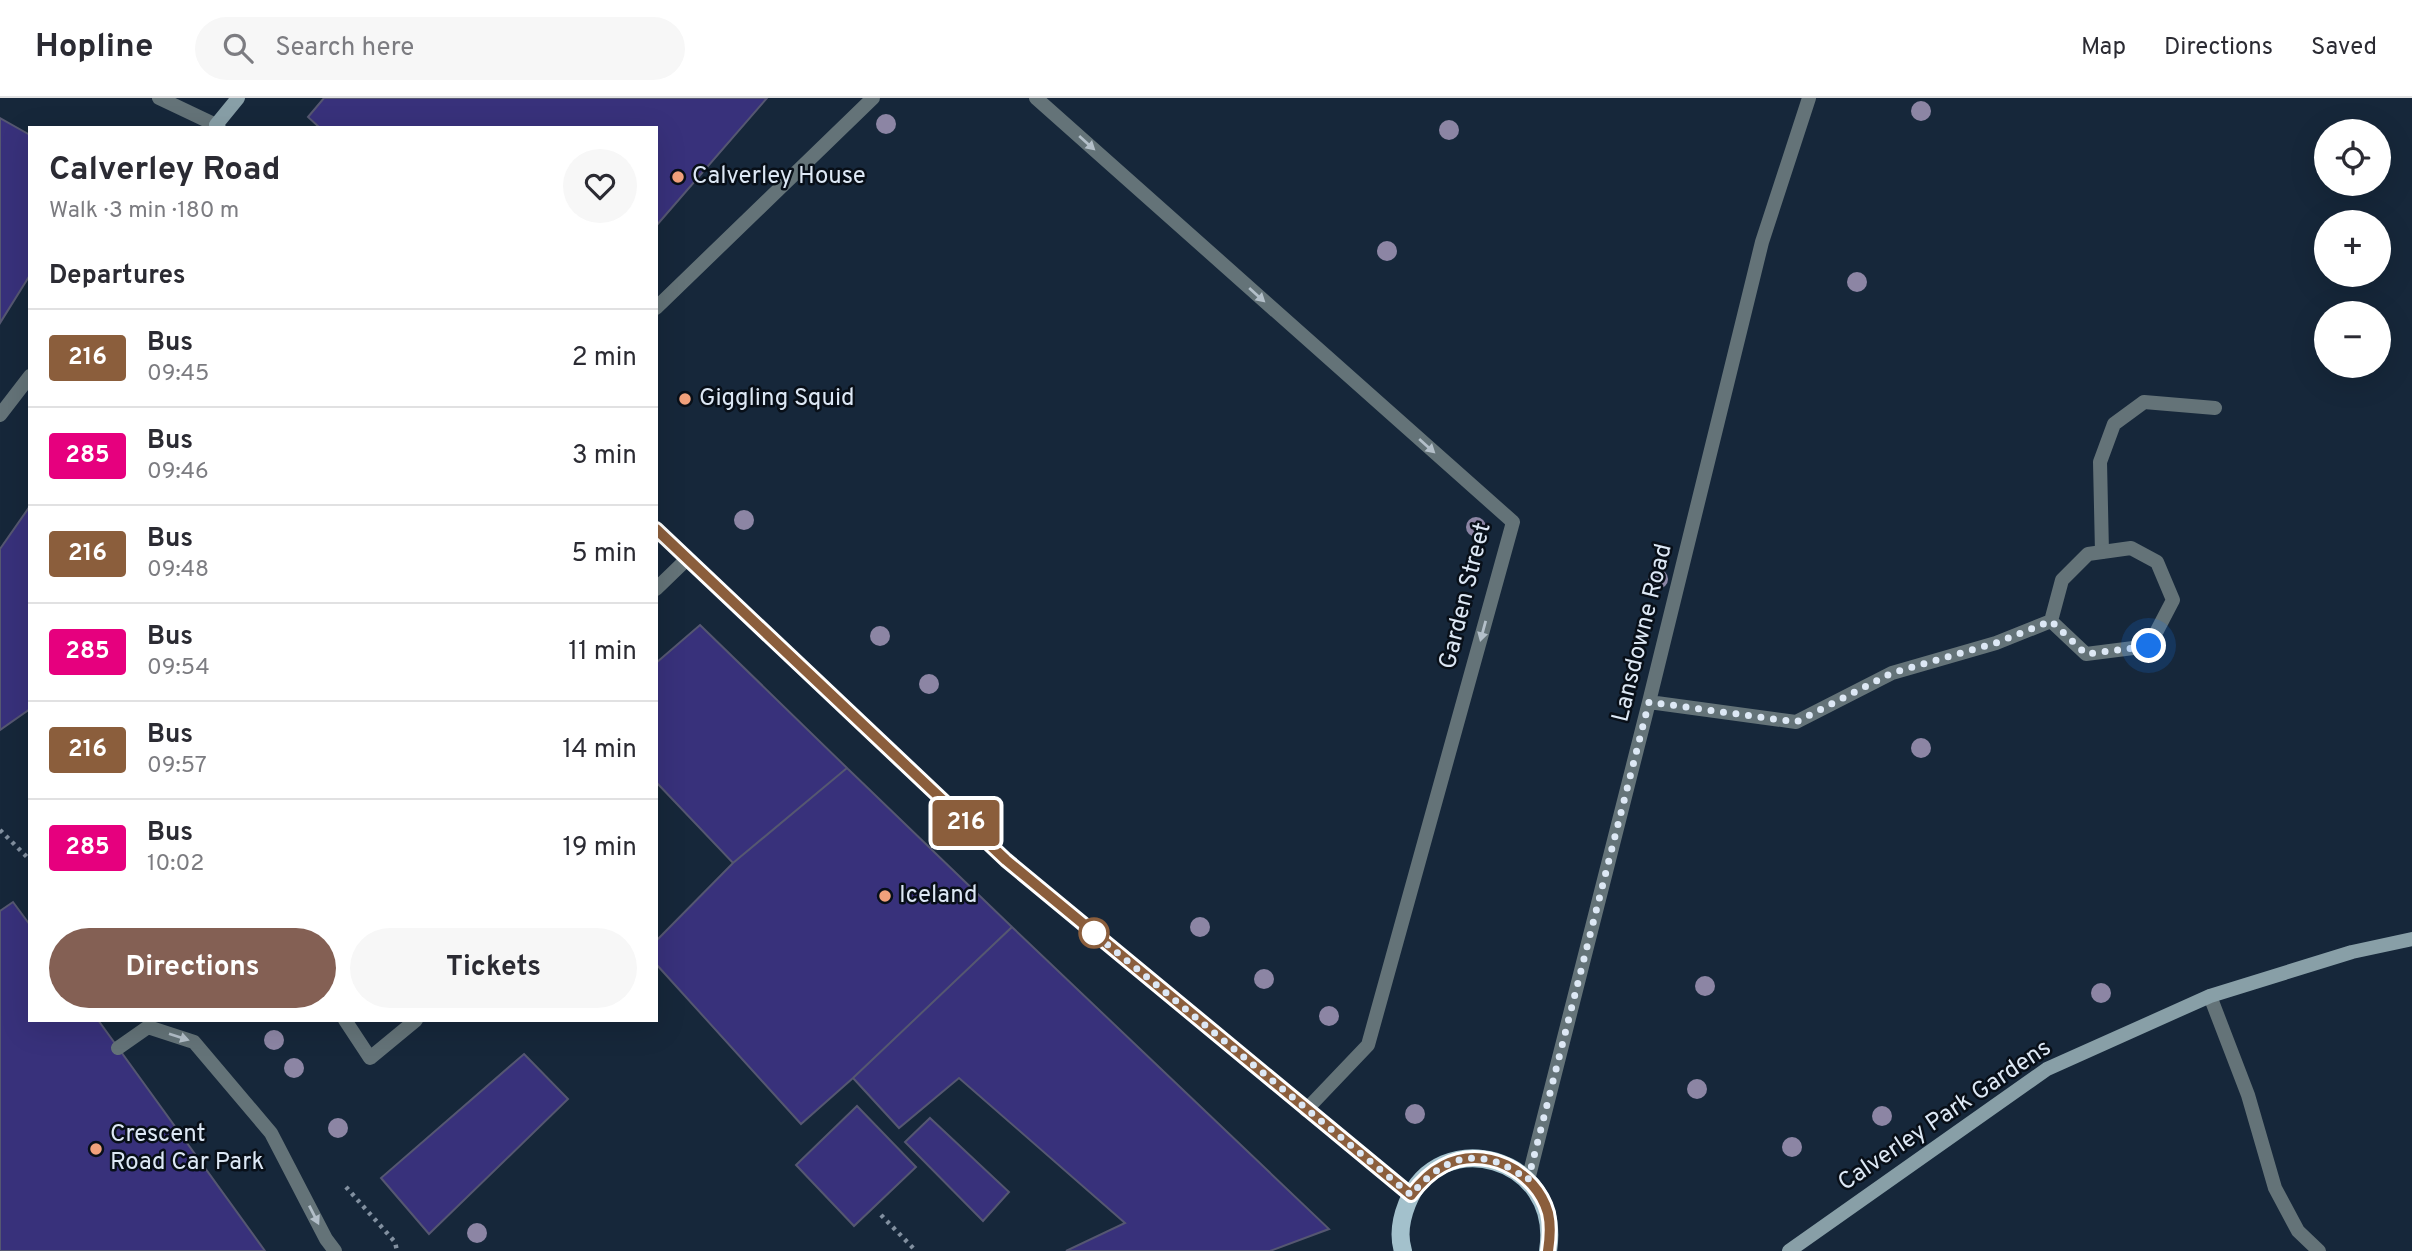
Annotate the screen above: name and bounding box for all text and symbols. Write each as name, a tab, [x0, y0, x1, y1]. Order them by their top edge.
search box	[195, 17, 685, 80]
text: Hopline	[35, 27, 153, 69]
icon: search	[219, 29, 257, 67]
text: Search here	[275, 32, 414, 65]
text: Map	[2081, 33, 2126, 63]
text: Directions	[2164, 33, 2273, 63]
text: Saved	[2311, 33, 2377, 63]
map controls	[2314, 119, 2391, 378]
button: locate	[2314, 119, 2391, 196]
one-way arrow	[1078, 135, 1096, 151]
button: heart	[563, 149, 637, 223]
text: Calverley Road	[49, 150, 281, 192]
place label: Calverley House	[692, 162, 866, 192]
marker: Calverley House	[670, 169, 686, 185]
text: Walk · 3 min · 180 m	[49, 197, 239, 226]
button: +	[2314, 210, 2391, 287]
text: Departures	[49, 260, 186, 293]
one-way arrow	[1248, 286, 1265, 302]
button: −	[2314, 301, 2391, 378]
text: Bus	[147, 327, 193, 360]
text: 2 min	[572, 342, 637, 375]
text: 216	[68, 343, 107, 373]
text: 09:45	[147, 360, 209, 389]
place label: Giggling Squid	[699, 384, 854, 414]
marker: Giggling Squid	[677, 391, 693, 407]
text: Bus	[147, 425, 193, 458]
one-way arrow	[1418, 438, 1436, 454]
text: 3 min	[572, 440, 637, 473]
text: 285	[65, 441, 110, 471]
text: 09:46	[147, 458, 209, 487]
street label: Garden Street	[1433, 520, 1499, 672]
text: Bus	[147, 523, 193, 556]
text: 5 min	[571, 538, 637, 571]
text: 216	[68, 539, 107, 569]
street label: Lansdowne Road	[1606, 541, 1680, 725]
text: 09:48	[147, 556, 209, 585]
one-way arrow	[1477, 620, 1488, 642]
text: Bus	[147, 621, 193, 654]
your location	[2131, 628, 2166, 663]
text: 11 min	[568, 636, 637, 669]
text: 285	[65, 637, 110, 667]
text: 09:54	[147, 654, 210, 683]
text: Bus	[147, 719, 193, 752]
text: 14 min	[562, 734, 637, 767]
text: 216	[68, 735, 107, 765]
text: 09:57	[147, 752, 207, 781]
line badge: 216	[926, 800, 1006, 846]
text: 216	[946, 808, 986, 838]
text: Bus	[147, 817, 193, 850]
text: 19 min	[562, 832, 637, 865]
text: 285	[65, 833, 110, 863]
text: 10:02	[147, 850, 204, 879]
place label: Iceland	[899, 881, 978, 911]
marker: Iceland	[877, 888, 893, 904]
unlabelled marker	[1079, 918, 1109, 948]
button: Directions	[49, 928, 336, 1008]
button: Tickets	[350, 928, 637, 1008]
one-way arrow	[168, 1032, 189, 1043]
street label: Calverley Park Gardens	[1833, 1033, 2057, 1199]
place label: Crescent Road Car Park	[110, 1120, 264, 1178]
marker: Crescent Road Car Park	[88, 1141, 104, 1157]
one-way arrow	[308, 1205, 319, 1225]

